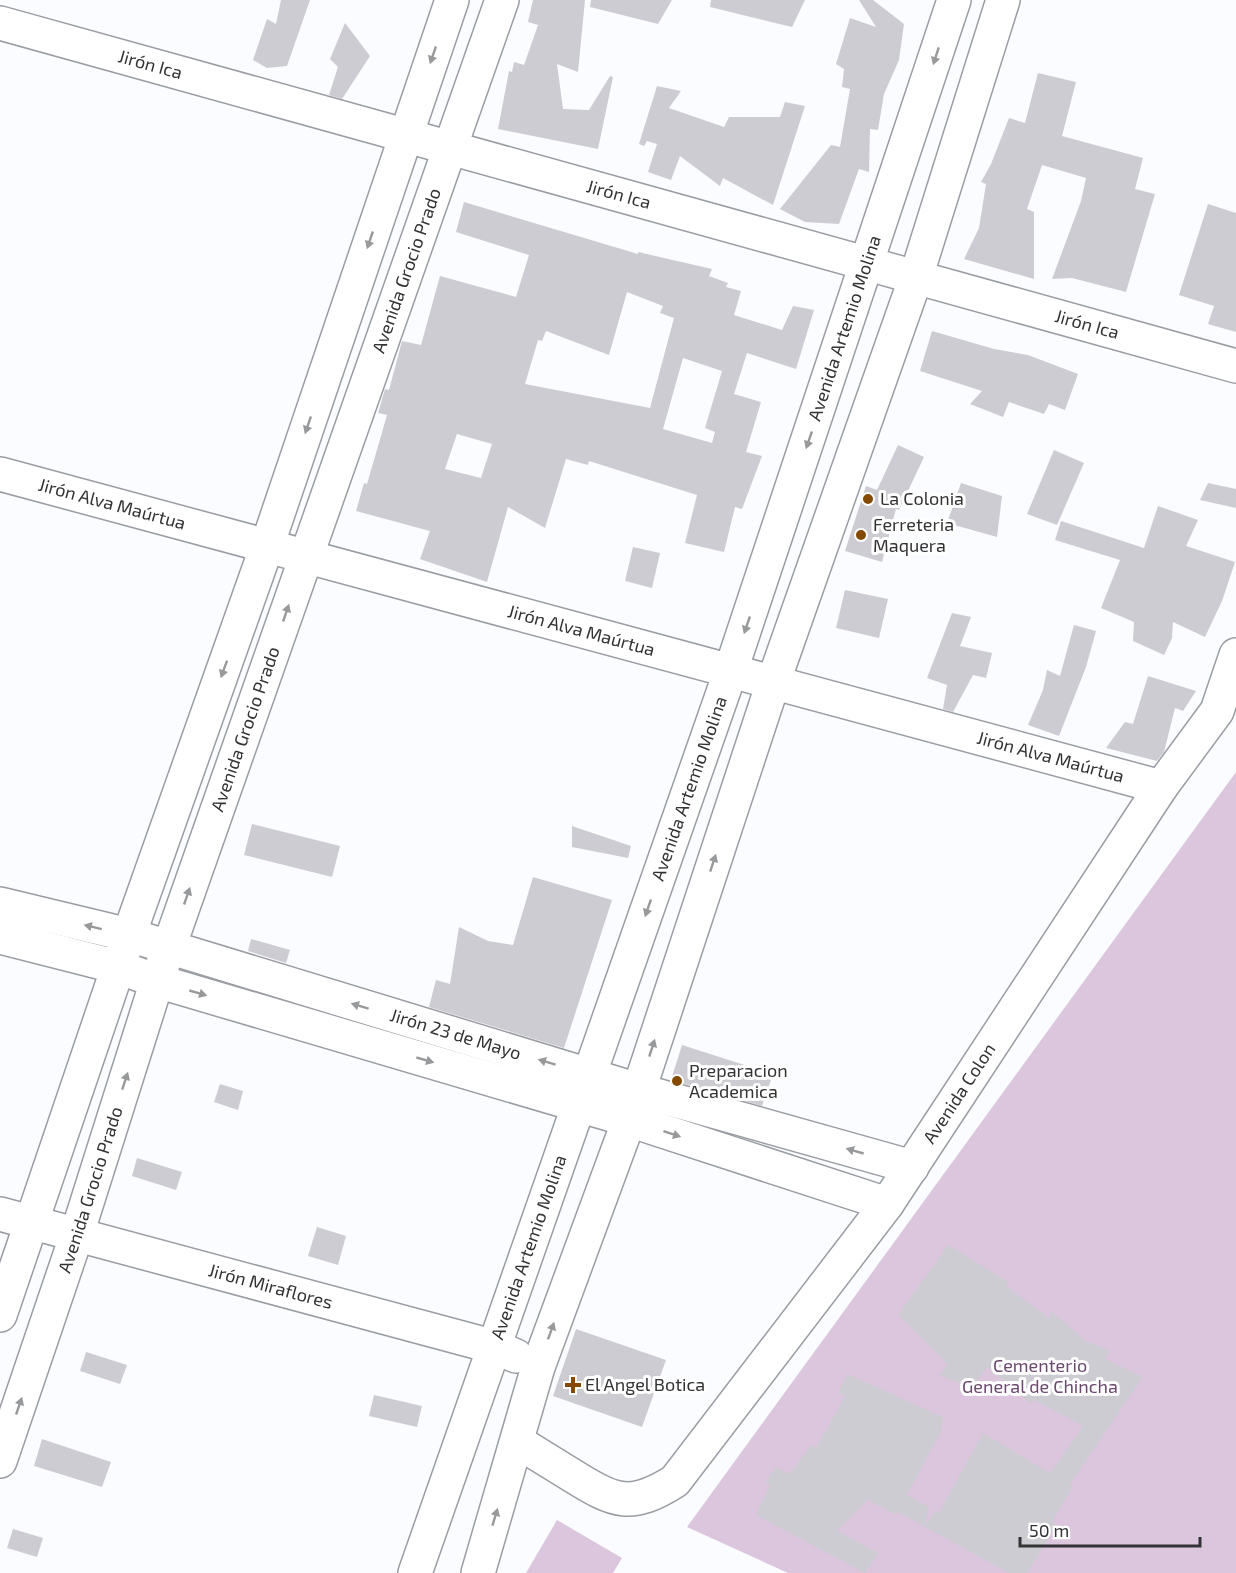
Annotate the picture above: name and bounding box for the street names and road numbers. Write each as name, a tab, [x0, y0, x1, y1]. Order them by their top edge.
street label: Jirón Ica	[116, 44, 185, 83]
street label: Jirón Ica	[584, 174, 653, 213]
street label: Avenida Grocio Prado	[367, 185, 445, 356]
street label: Avenida Artemio Molina	[803, 232, 885, 424]
street label: Jirón Ica	[1053, 304, 1122, 343]
street label: Jirón Alva Maúrtua	[36, 473, 188, 534]
street label: Jirón Alva Maúrtua	[505, 599, 658, 660]
street label: Avenida Grocio Prado	[205, 643, 284, 814]
street label: Avenida Artemio Molina	[646, 693, 731, 884]
street label: Jirón Alva Maúrtua	[975, 726, 1127, 787]
street label: Jirón 23 de Mayo	[388, 1003, 524, 1064]
street label: Avenida Colon	[918, 1039, 1000, 1147]
street label: Avenida Grocio Prado	[53, 1104, 127, 1276]
street label: Avenida Artemio Molina	[486, 1152, 570, 1342]
street label: Jirón Miraflores	[206, 1258, 335, 1313]

